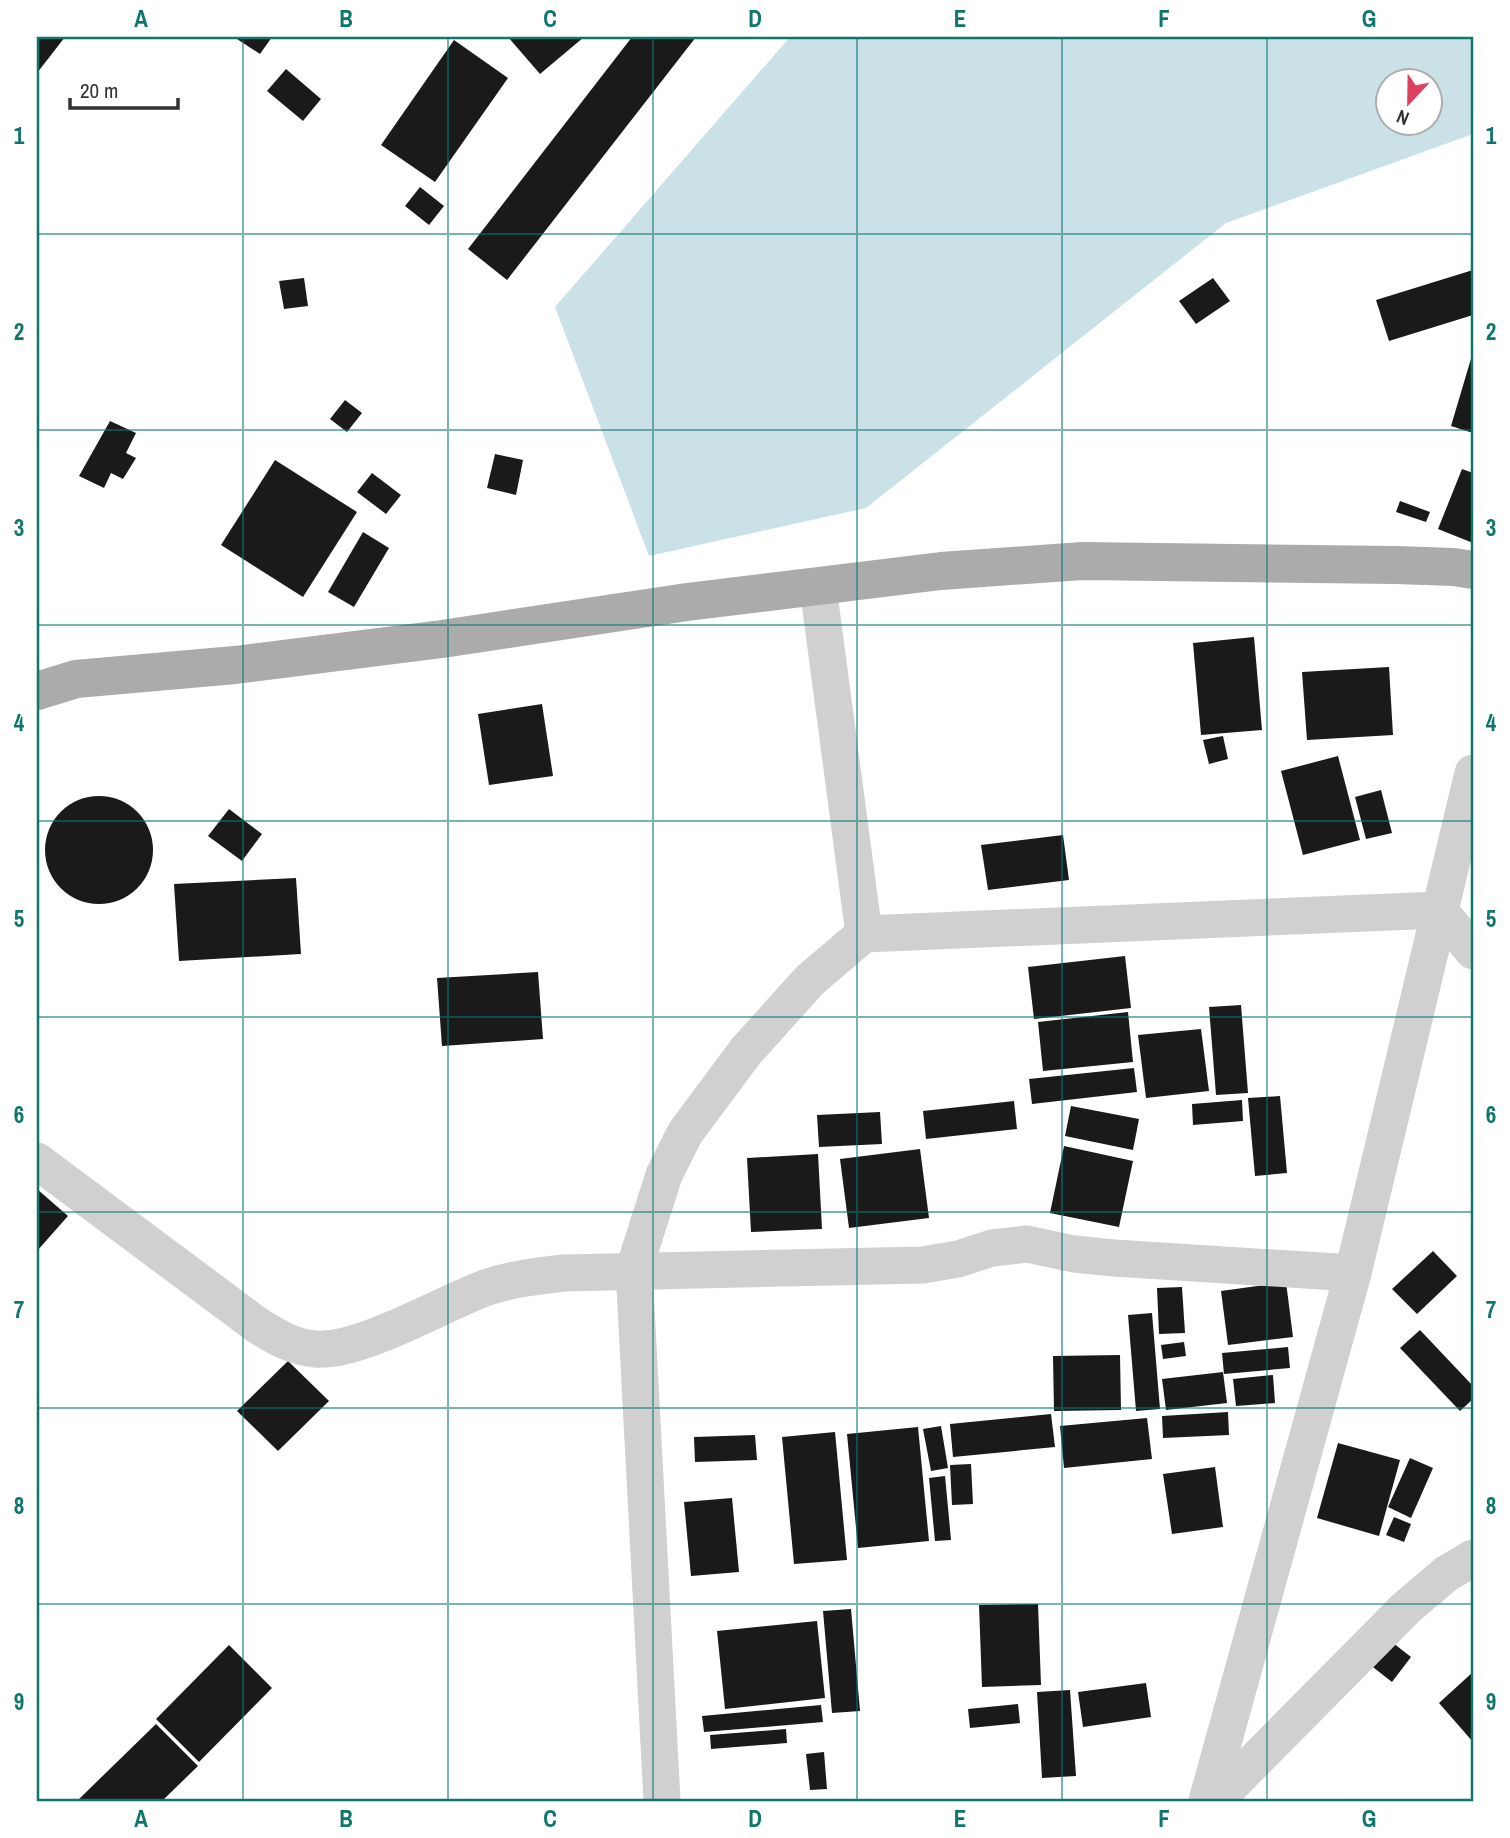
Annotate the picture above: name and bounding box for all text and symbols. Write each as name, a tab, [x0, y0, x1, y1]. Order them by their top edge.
text: A	[134, 3, 148, 34]
text: B	[339, 3, 353, 34]
text: C	[543, 3, 557, 34]
text: D	[748, 3, 762, 34]
text: E	[954, 3, 966, 34]
text: F	[1158, 3, 1170, 34]
text: G	[1362, 3, 1376, 34]
scale bar	[70, 66, 178, 110]
north arrow	[1374, 66, 1444, 136]
text: 20 m	[80, 76, 118, 105]
text: N	[1393, 104, 1413, 132]
text: 1	[14, 120, 25, 151]
text: 1	[1486, 120, 1497, 151]
text: 2	[14, 316, 24, 347]
text: 2	[1486, 316, 1496, 347]
text: 3	[14, 512, 24, 543]
text: 3	[1486, 512, 1496, 543]
text: 4	[14, 707, 25, 738]
text: 4	[1486, 707, 1497, 738]
text: 5	[14, 903, 24, 934]
text: 5	[1486, 903, 1496, 934]
text: 6	[14, 1099, 24, 1130]
text: 6	[1486, 1099, 1496, 1130]
text: 7	[14, 1294, 24, 1325]
text: 7	[1486, 1294, 1496, 1325]
text: 8	[14, 1490, 24, 1521]
text: 8	[1486, 1490, 1496, 1521]
text: 9	[14, 1686, 24, 1717]
text: 9	[1486, 1686, 1496, 1717]
text: A	[134, 1803, 148, 1834]
text: B	[339, 1803, 353, 1834]
text: C	[543, 1803, 557, 1834]
text: D	[748, 1803, 762, 1834]
text: E	[954, 1803, 966, 1834]
text: F	[1158, 1803, 1170, 1834]
text: G	[1362, 1803, 1376, 1834]

